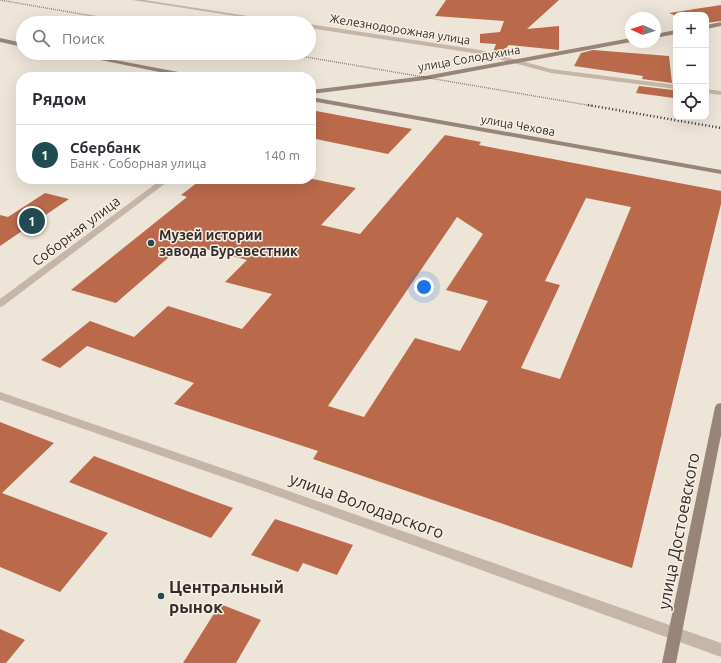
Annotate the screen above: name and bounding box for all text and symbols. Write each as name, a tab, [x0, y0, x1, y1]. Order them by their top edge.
street label: Железнодорожная улица	[329, 11, 471, 47]
north arrow	[625, 12, 661, 48]
map controls	[673, 12, 709, 120]
button: +	[673, 12, 709, 48]
search box	[16, 16, 316, 60]
icon: search	[30, 27, 52, 49]
text: Поиск	[62, 30, 105, 47]
street label: улица Солодухина	[417, 43, 521, 73]
button: −	[673, 48, 709, 84]
button: locate	[673, 84, 709, 120]
text: Рядом	[32, 89, 87, 108]
street label: улица Чехова	[480, 112, 556, 138]
text: Сбербанк	[70, 139, 141, 156]
text: 1	[41, 148, 49, 162]
text: 140 m	[264, 148, 300, 162]
text: Банк · Соборная улица	[70, 156, 206, 170]
street label: Соборная улица	[29, 193, 123, 269]
pin: 1	[19, 206, 45, 236]
place label: Музей истории завода Буревестник	[159, 227, 298, 259]
marker: Музей истории завода Буревестник	[146, 238, 156, 248]
your location	[414, 277, 434, 297]
street label: улица Достоевского	[653, 451, 703, 611]
street label: улица Володарского	[287, 468, 447, 542]
place label: Центральный рынок	[169, 577, 284, 616]
marker: Центральный рынок	[156, 591, 166, 601]

